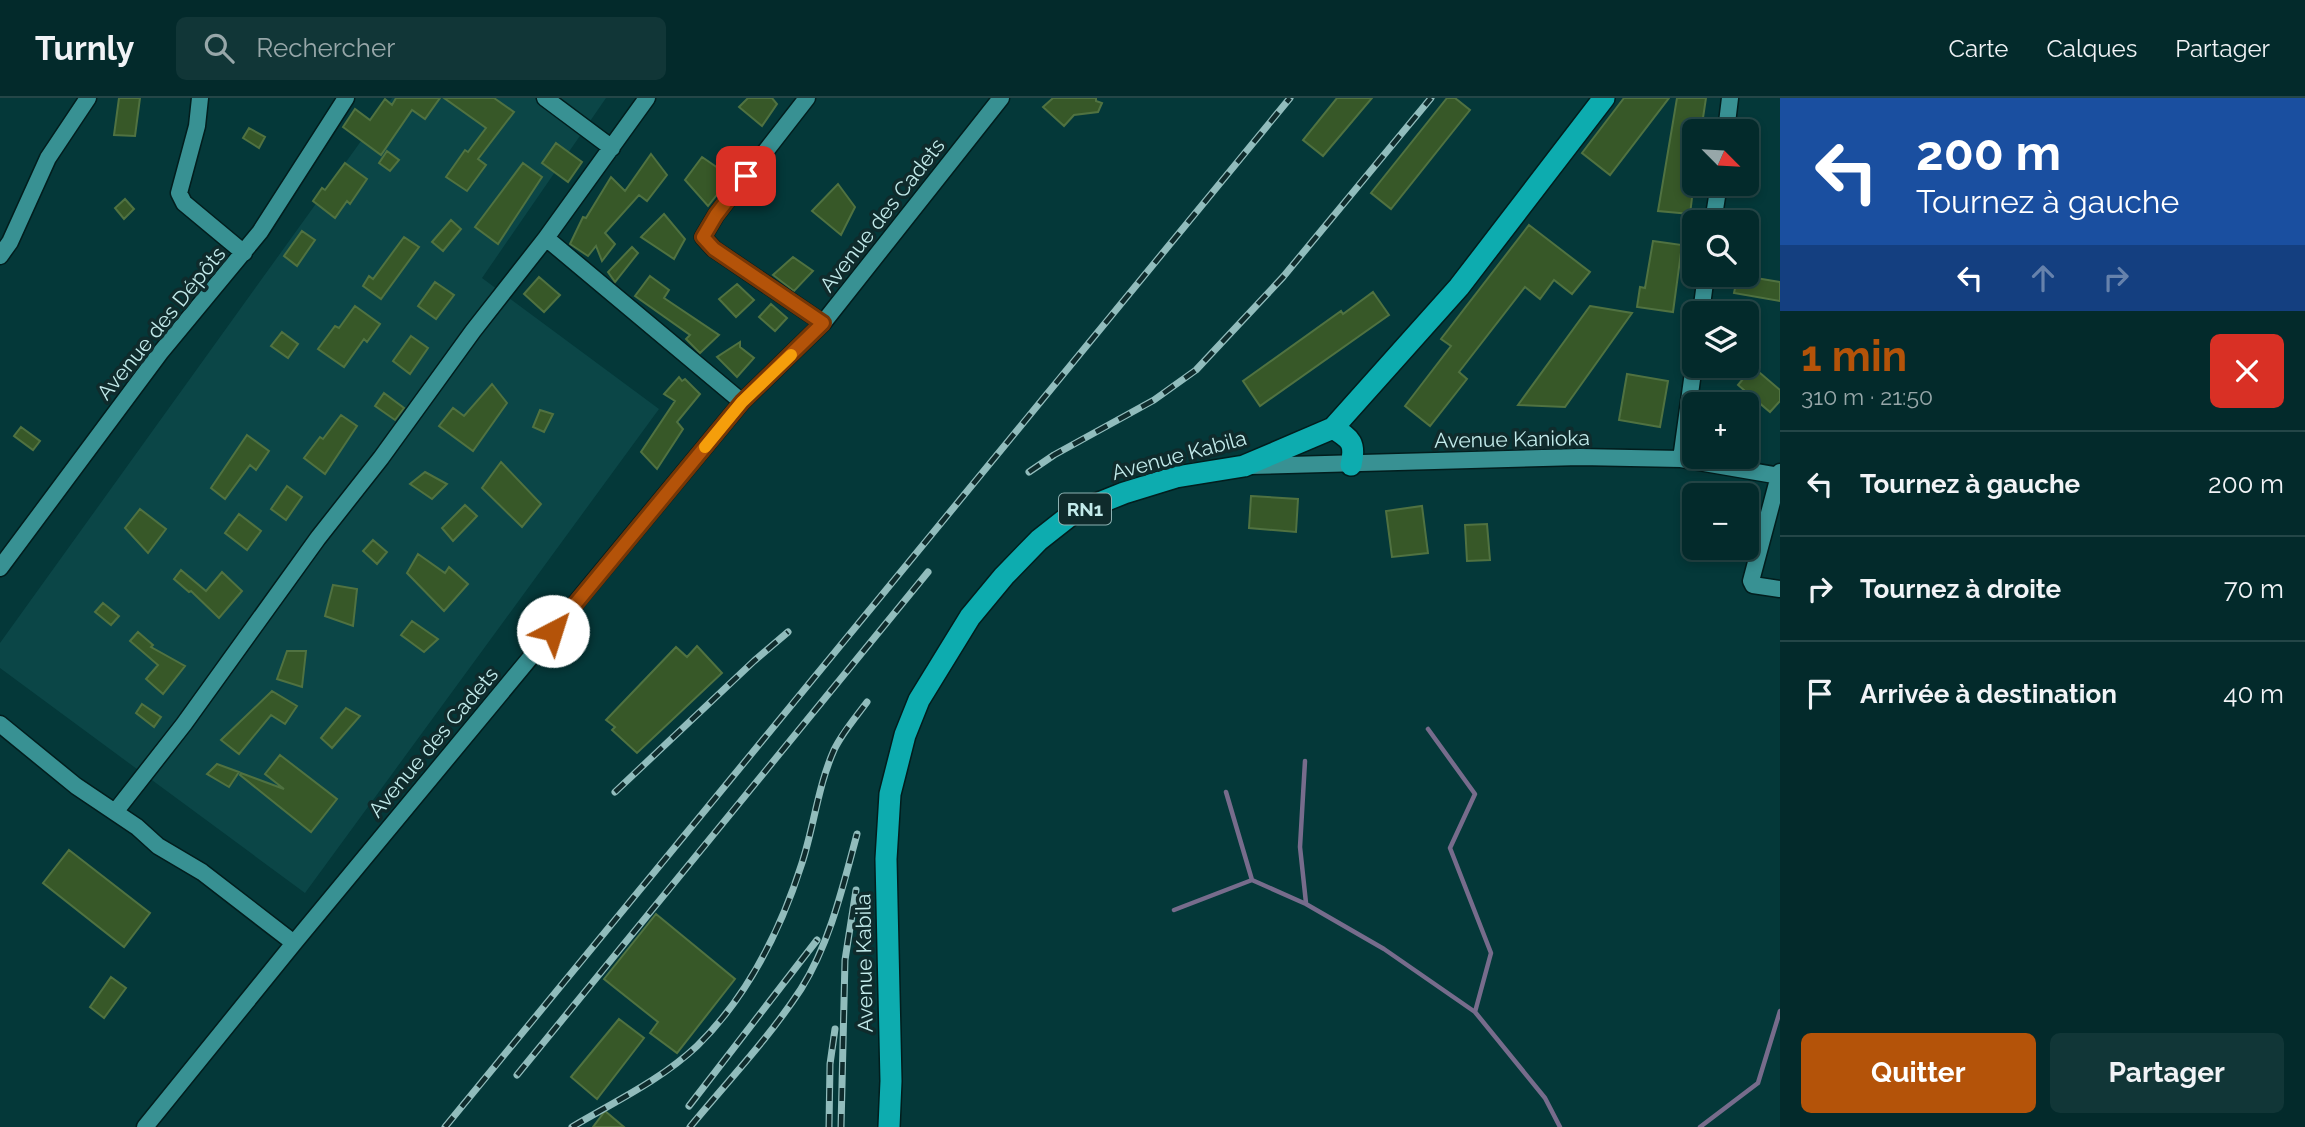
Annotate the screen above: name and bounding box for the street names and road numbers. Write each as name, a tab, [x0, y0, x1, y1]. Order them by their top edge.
street label: Avenue des Cadets	[814, 133, 950, 297]
street label: Avenue des Dépôts	[92, 241, 230, 405]
street label: Avenue Kabila	[1109, 425, 1249, 485]
street label: Avenue Kanioka	[1434, 425, 1590, 453]
road number: RN1	[1059, 494, 1111, 524]
street label: Avenue des Cadets	[363, 662, 503, 822]
street label: Avenue Kabila	[850, 893, 878, 1033]

